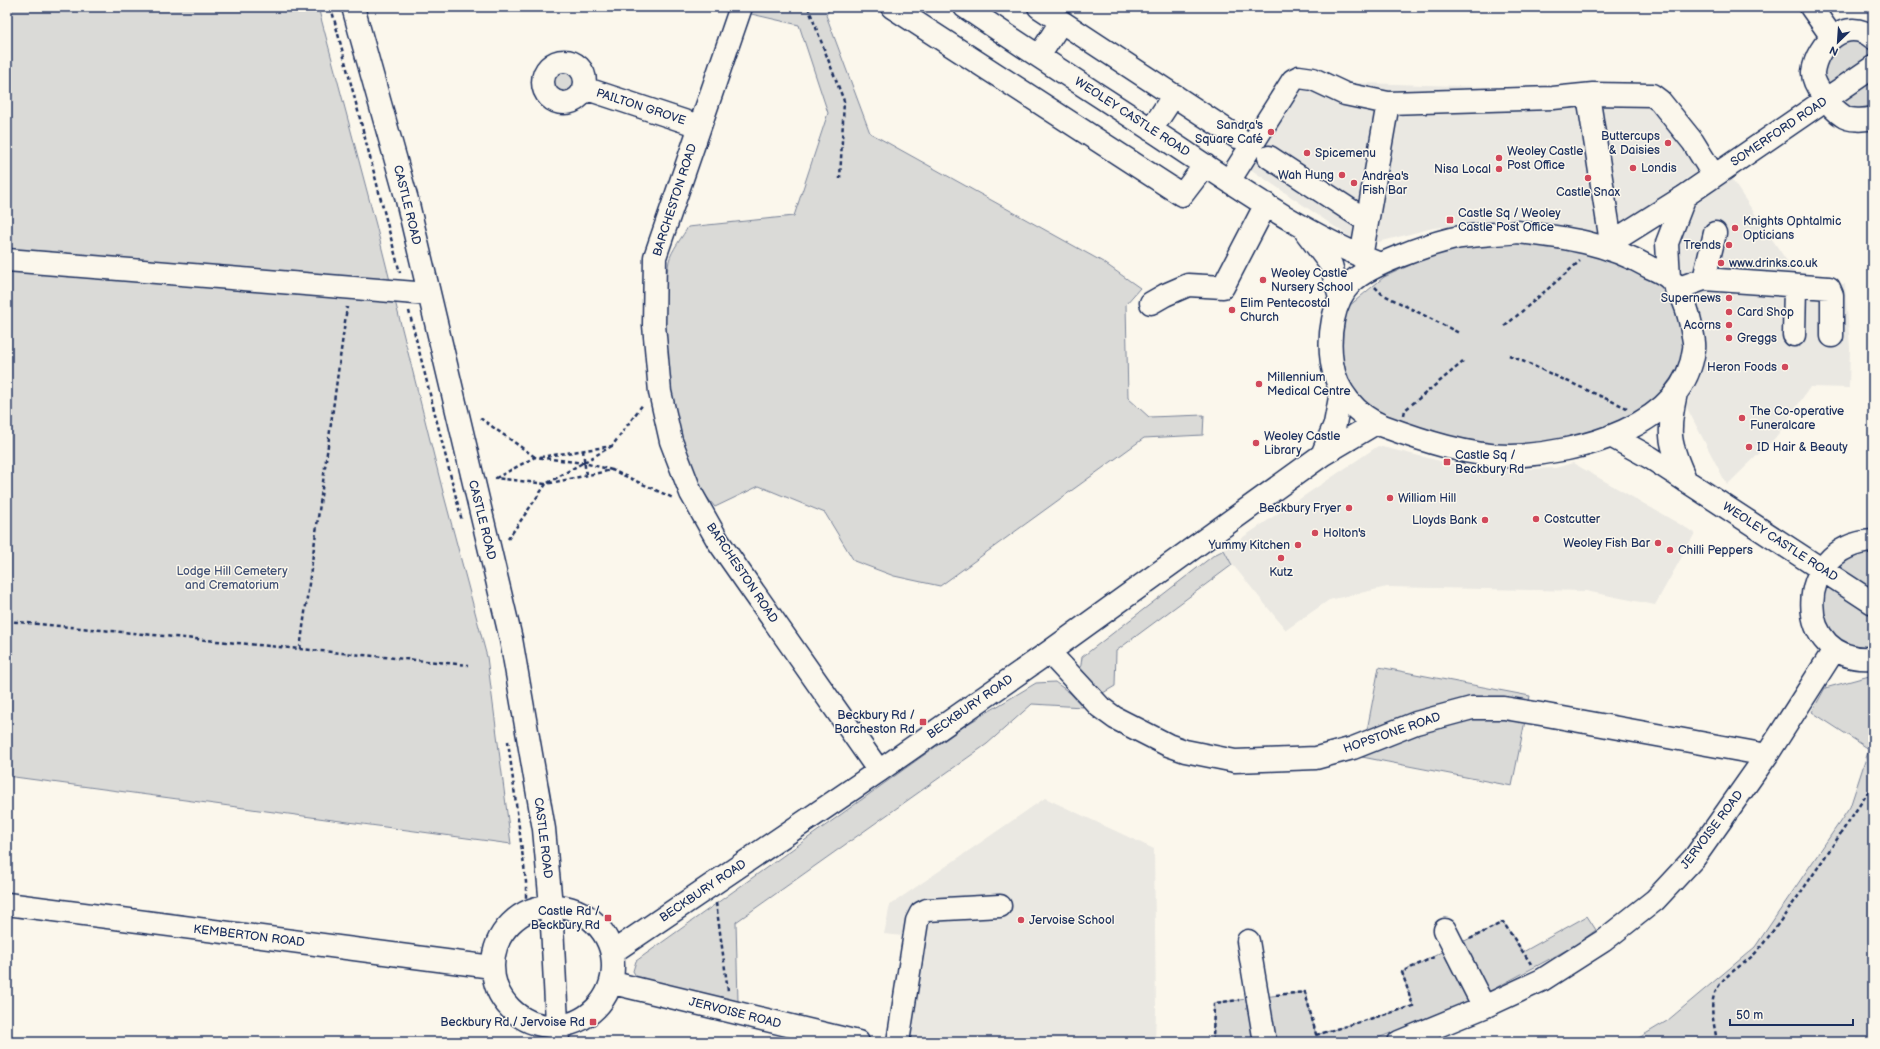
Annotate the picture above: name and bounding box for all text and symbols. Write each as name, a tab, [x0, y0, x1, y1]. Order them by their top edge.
north arrow	[1818, 22, 1858, 62]
text: N	[1827, 43, 1840, 58]
street label: WEOLEY CASTLE ROAD	[1072, 74, 1193, 160]
street label: PAILTON GROVE	[594, 85, 688, 129]
street label: SOMERFORD ROAD	[1728, 94, 1830, 170]
place label: Sandra's Square Café	[1195, 118, 1263, 147]
marker: Sandra's Square Café	[1266, 127, 1276, 137]
place label: Buttercups & Daisies	[1601, 129, 1660, 158]
marker: Buttercups & Daisies	[1663, 138, 1673, 148]
street label: BARCHESTON ROAD	[650, 142, 700, 258]
place label: Weoley Castle Post Office	[1507, 144, 1583, 173]
place label: Spicemenu	[1315, 146, 1376, 161]
marker: Spicemenu	[1302, 148, 1312, 158]
marker: Weoley Castle Post Office	[1494, 153, 1504, 163]
place label: Londis	[1641, 161, 1677, 176]
place label: Nisa Local	[1434, 162, 1491, 177]
marker: Londis	[1628, 163, 1638, 173]
street label: CASTLE ROAD	[390, 164, 424, 247]
marker: Nisa Local	[1494, 164, 1504, 174]
place label: Wah Hung	[1278, 168, 1334, 183]
place label: Andrea's Fish Bar	[1362, 169, 1409, 198]
marker: Wah Hung	[1337, 170, 1347, 180]
marker: Castle Snax	[1583, 173, 1593, 183]
marker: Andrea's Fish Bar	[1349, 178, 1359, 188]
place label: Castle Snax	[1556, 185, 1620, 200]
place label: Castle Sq / Weoley Castle Post Office	[1458, 206, 1561, 235]
place label: Knights Ophtalmic Opticians	[1743, 214, 1841, 243]
marker: Castle Sq / Weoley Castle Post Office	[1445, 215, 1455, 225]
marker: Knights Ophtalmic Opticians	[1730, 223, 1740, 233]
place label: Trends	[1684, 238, 1721, 253]
marker: Trends	[1724, 240, 1734, 250]
place label: www.drinks.co.uk	[1729, 256, 1818, 271]
marker: www.drinks.co.uk	[1716, 258, 1726, 268]
place label: Weoley Castle Nursery School	[1271, 266, 1353, 295]
marker: Weoley Castle Nursery School	[1258, 275, 1268, 285]
place label: Supernews	[1661, 291, 1721, 306]
marker: Supernews	[1724, 293, 1734, 303]
place label: Elim Pentecostal Church	[1240, 296, 1330, 325]
marker: Elim Pentecostal Church	[1227, 305, 1237, 315]
place label: Card Shop	[1737, 305, 1794, 320]
marker: Card Shop	[1724, 307, 1734, 317]
place label: Acorns	[1684, 318, 1721, 333]
marker: Acorns	[1724, 320, 1734, 330]
place label: Greggs	[1737, 331, 1777, 346]
marker: Greggs	[1724, 333, 1734, 343]
place label: Heron Foods	[1707, 360, 1777, 375]
marker: Heron Foods	[1780, 362, 1790, 372]
place label: Millennium Medical Centre	[1267, 370, 1351, 399]
marker: Millennium Medical Centre	[1254, 379, 1264, 389]
place label: The Co-operative Funeralcare	[1750, 404, 1844, 433]
marker: The Co-operative Funeralcare	[1737, 413, 1747, 423]
place label: Weoley Castle Library	[1264, 429, 1340, 458]
marker: Weoley Castle Library	[1251, 438, 1261, 448]
place label: ID Hair & Beauty	[1757, 440, 1848, 455]
marker: ID Hair & Beauty	[1744, 442, 1754, 452]
place label: Castle Sq / Beckbury Rd	[1455, 448, 1524, 477]
marker: Castle Sq / Beckbury Rd	[1442, 457, 1452, 467]
street label: CASTLE ROAD	[465, 479, 499, 562]
place label: William Hill	[1398, 491, 1456, 506]
marker: William Hill	[1385, 493, 1395, 503]
street label: WEOLEY CASTLE ROAD	[1720, 499, 1841, 585]
place label: Beckbury Fryer	[1259, 501, 1342, 516]
marker: Beckbury Fryer	[1344, 503, 1354, 513]
place label: Costcutter	[1544, 512, 1601, 527]
place label: Lloyds Bank	[1412, 513, 1477, 528]
marker: Costcutter	[1531, 514, 1541, 524]
marker: Lloyds Bank	[1480, 515, 1490, 525]
street label: BARCHESTON ROAD	[703, 520, 781, 626]
place label: Holton's	[1323, 526, 1366, 541]
marker: Holton's	[1310, 528, 1320, 538]
place label: Weoley Fish Bar	[1563, 536, 1651, 551]
place label: Yummy Kitchen	[1207, 538, 1290, 553]
marker: Weoley Fish Bar	[1653, 538, 1663, 548]
marker: Yummy Kitchen	[1293, 540, 1303, 550]
place label: Chilli Peppers	[1678, 543, 1753, 558]
marker: Chilli Peppers	[1665, 545, 1675, 555]
marker: Kutz	[1276, 553, 1286, 563]
park label: Lodge Hill Cemetery and Crematorium	[176, 564, 288, 593]
place label: Kutz	[1269, 565, 1293, 580]
street label: BECKBURY ROAD	[924, 672, 1016, 742]
place label: Beckbury Rd / Barcheston Rd	[834, 708, 915, 737]
street label: HOPSTONE ROAD	[1341, 709, 1443, 757]
marker: Beckbury Rd / Barcheston Rd	[918, 717, 928, 727]
street label: JERVOISE ROAD	[1678, 788, 1747, 872]
street label: CASTLE ROAD	[531, 797, 555, 880]
street label: BECKBURY ROAD	[657, 856, 749, 926]
place label: Castle Rd / Beckbury Rd	[531, 904, 600, 933]
marker: Castle Rd / Beckbury Rd	[603, 913, 613, 923]
place label: Jervoise School	[1029, 913, 1114, 928]
marker: Jervoise School	[1016, 915, 1026, 925]
street label: KEMBERTON ROAD	[193, 922, 306, 950]
street label: JERVOISE ROAD	[687, 994, 783, 1032]
scale bar	[1730, 1001, 1853, 1027]
text: 50 m	[1736, 1008, 1763, 1023]
place label: Beckbury Rd / Jervoise Rd	[440, 1015, 585, 1030]
marker: Beckbury Rd / Jervoise Rd	[588, 1017, 598, 1027]

